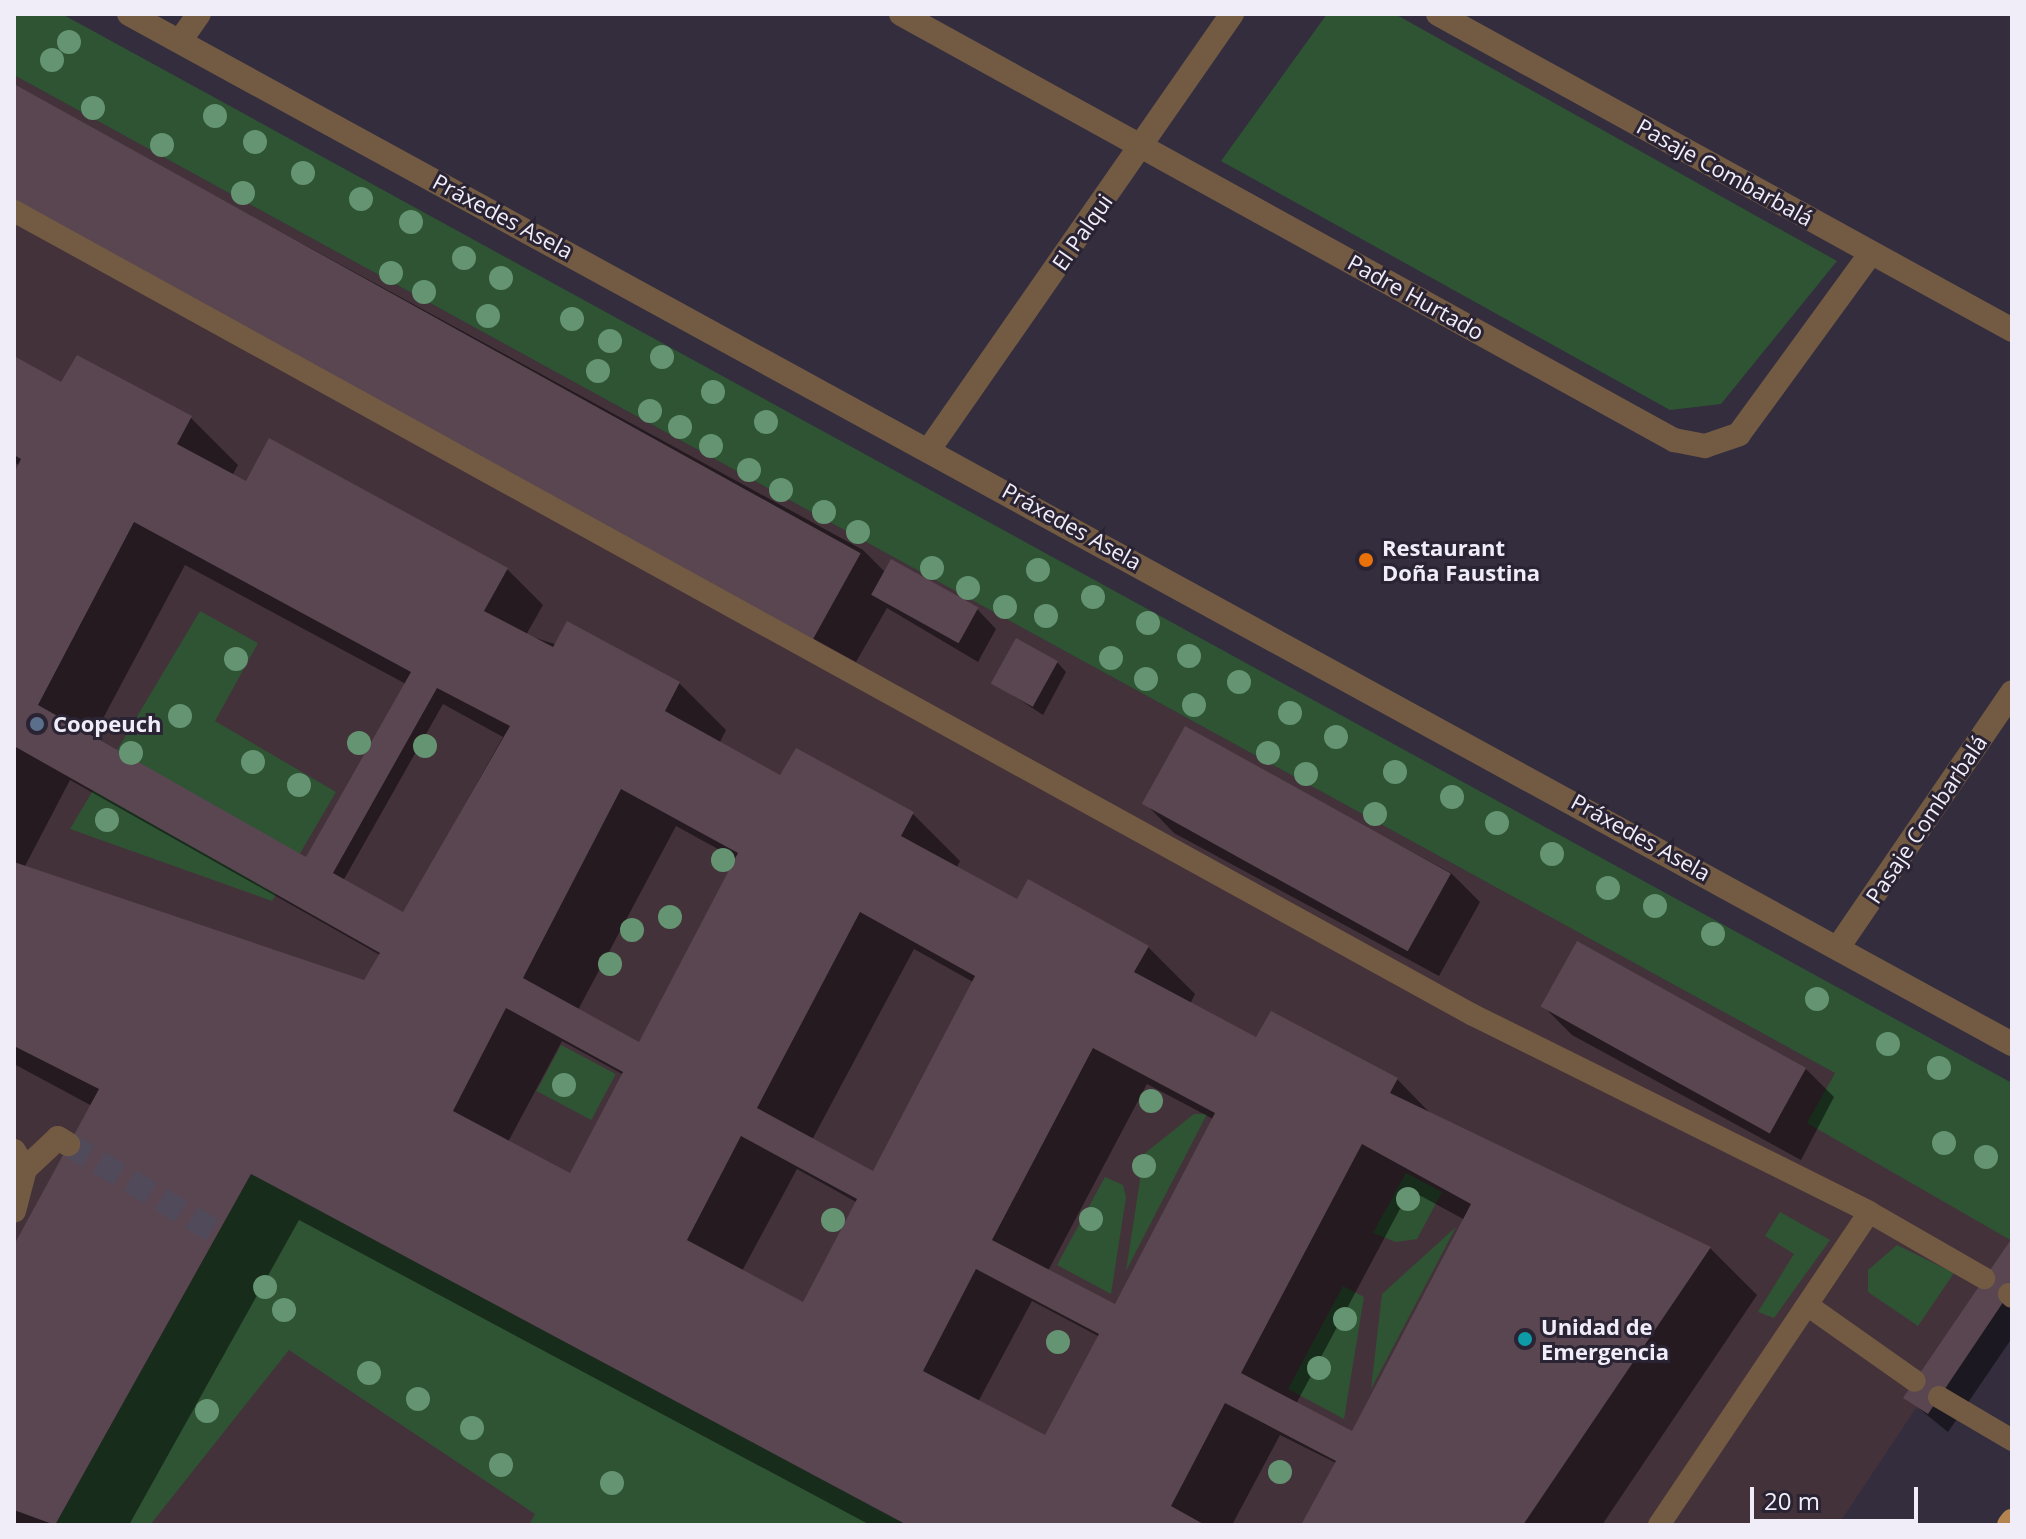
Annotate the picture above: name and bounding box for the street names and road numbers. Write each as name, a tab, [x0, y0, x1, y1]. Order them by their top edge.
street label: Pasaje Combarbalá	[1632, 113, 1818, 231]
street label: Práxedes Asela	[428, 168, 578, 264]
street label: El Palqui	[1046, 189, 1118, 275]
street label: Padre Hurtado	[1343, 249, 1489, 345]
street label: Práxedes Asela	[998, 477, 1146, 575]
street label: Pasaje Combarbalá	[1860, 730, 1992, 908]
street label: Práxedes Asela	[1567, 788, 1715, 886]

